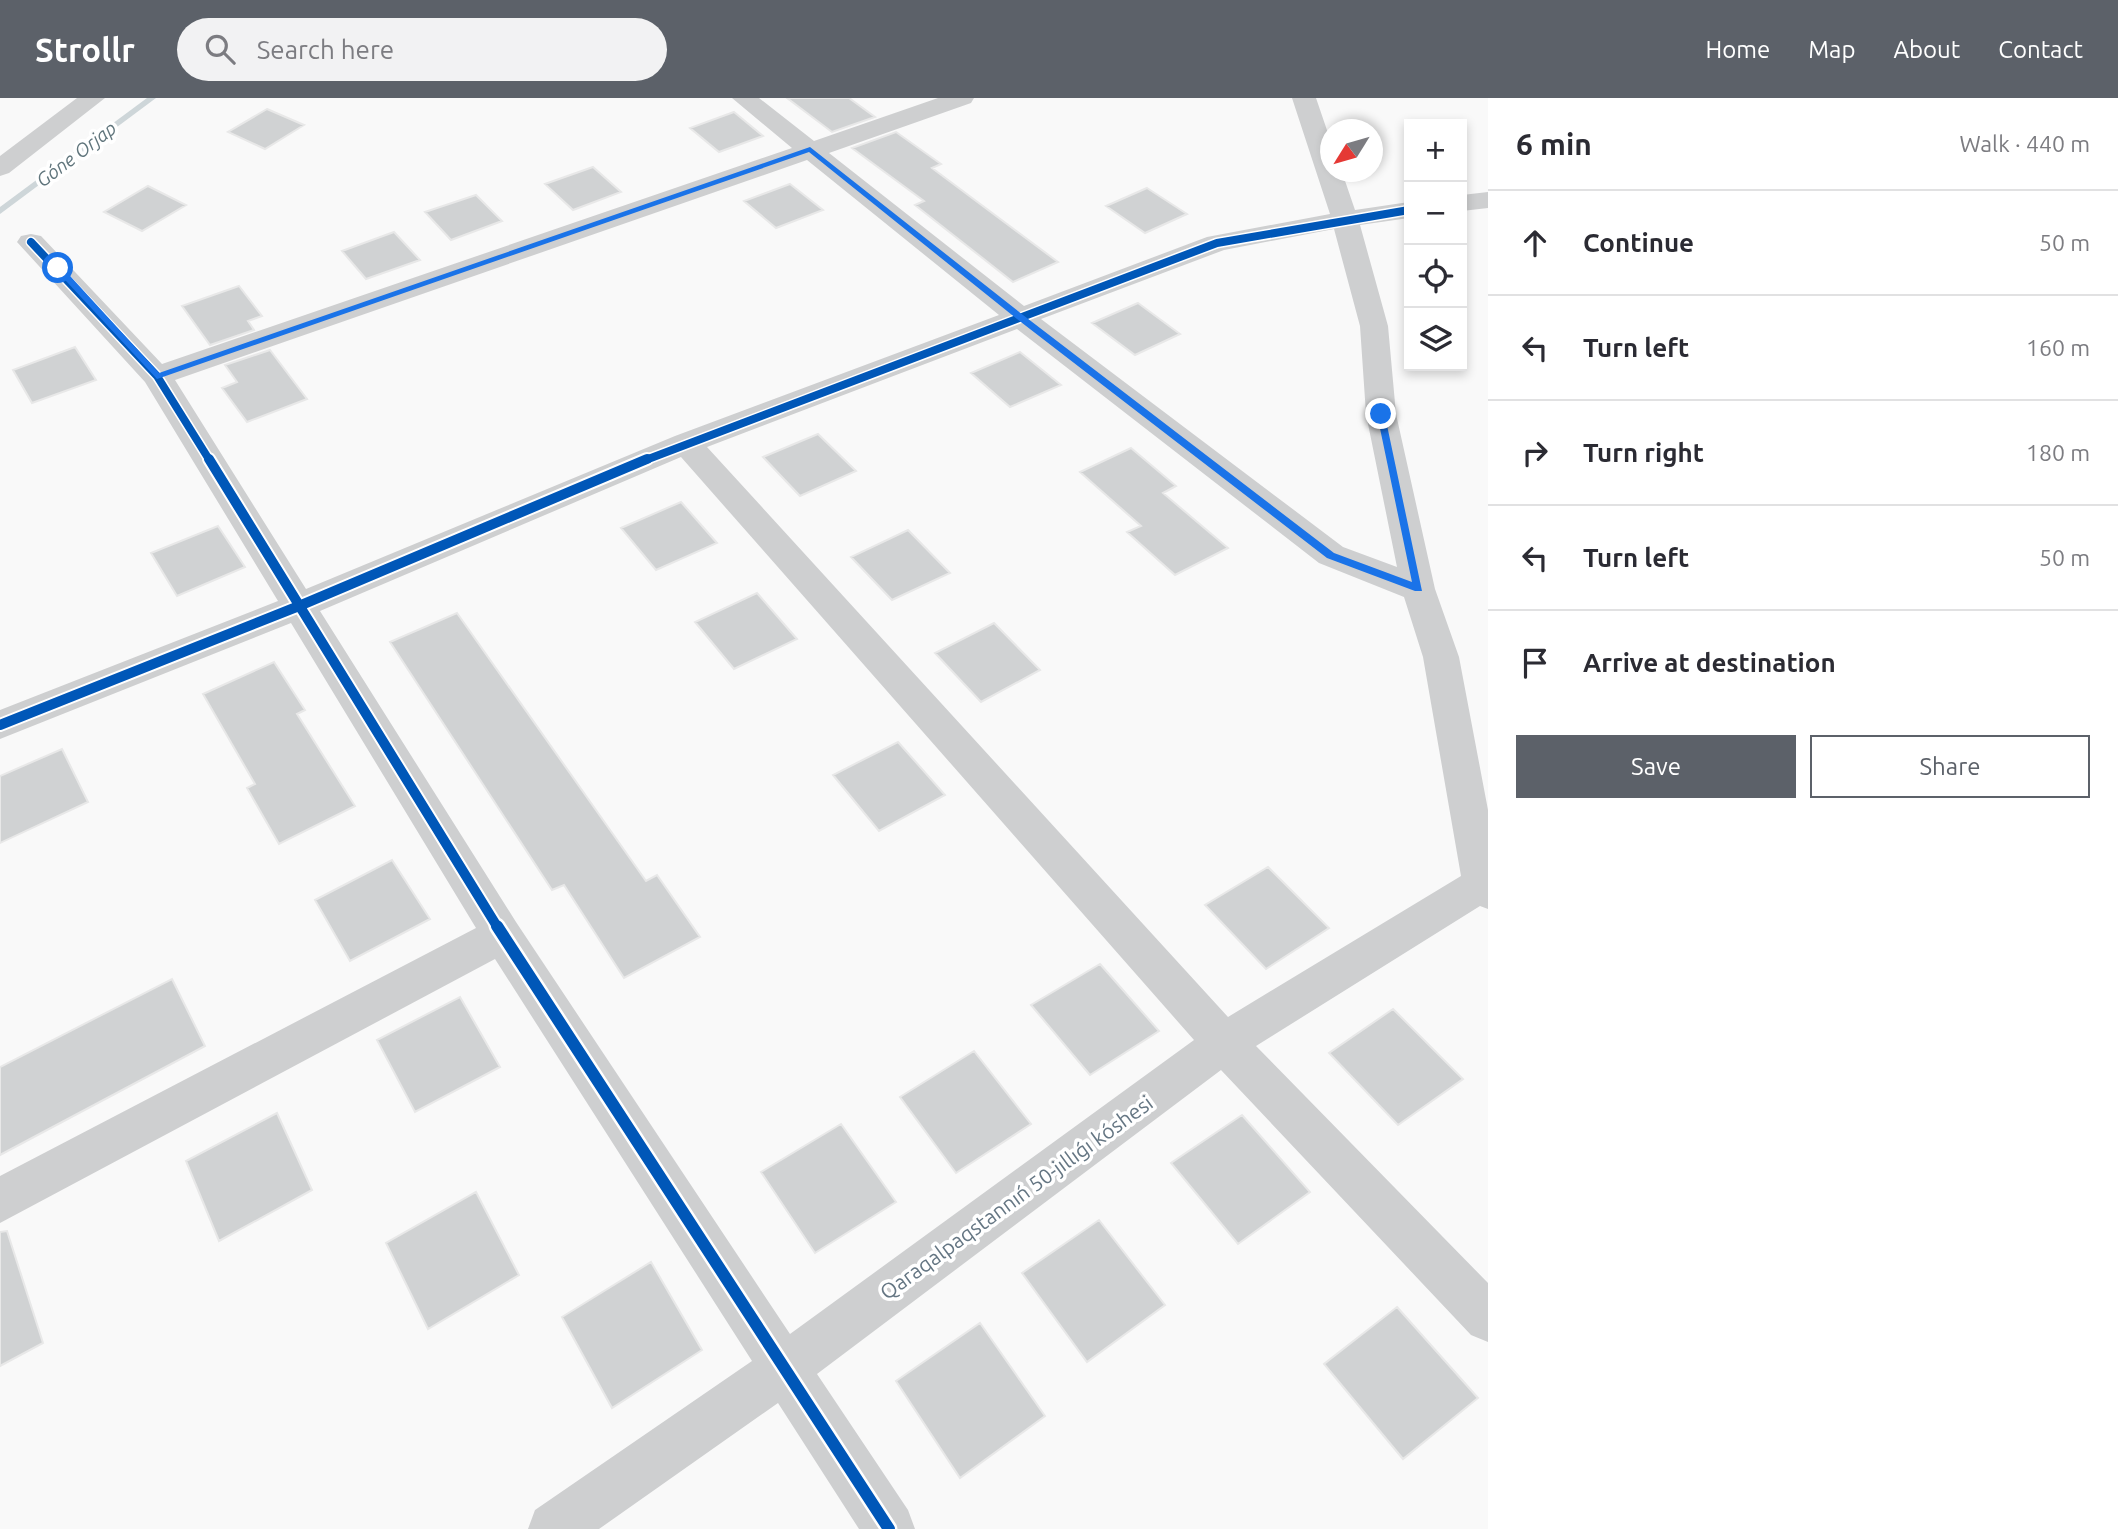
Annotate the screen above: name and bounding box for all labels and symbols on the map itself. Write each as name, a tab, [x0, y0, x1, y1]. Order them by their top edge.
water label: Góne Orjap	[32, 117, 120, 191]
north arrow	[1320, 119, 1383, 182]
route start	[42, 252, 73, 283]
route end	[1365, 398, 1396, 429]
street label: Qaraqalpaqstannıń 50-jıllıǵı kóshesi	[875, 1090, 1157, 1304]

